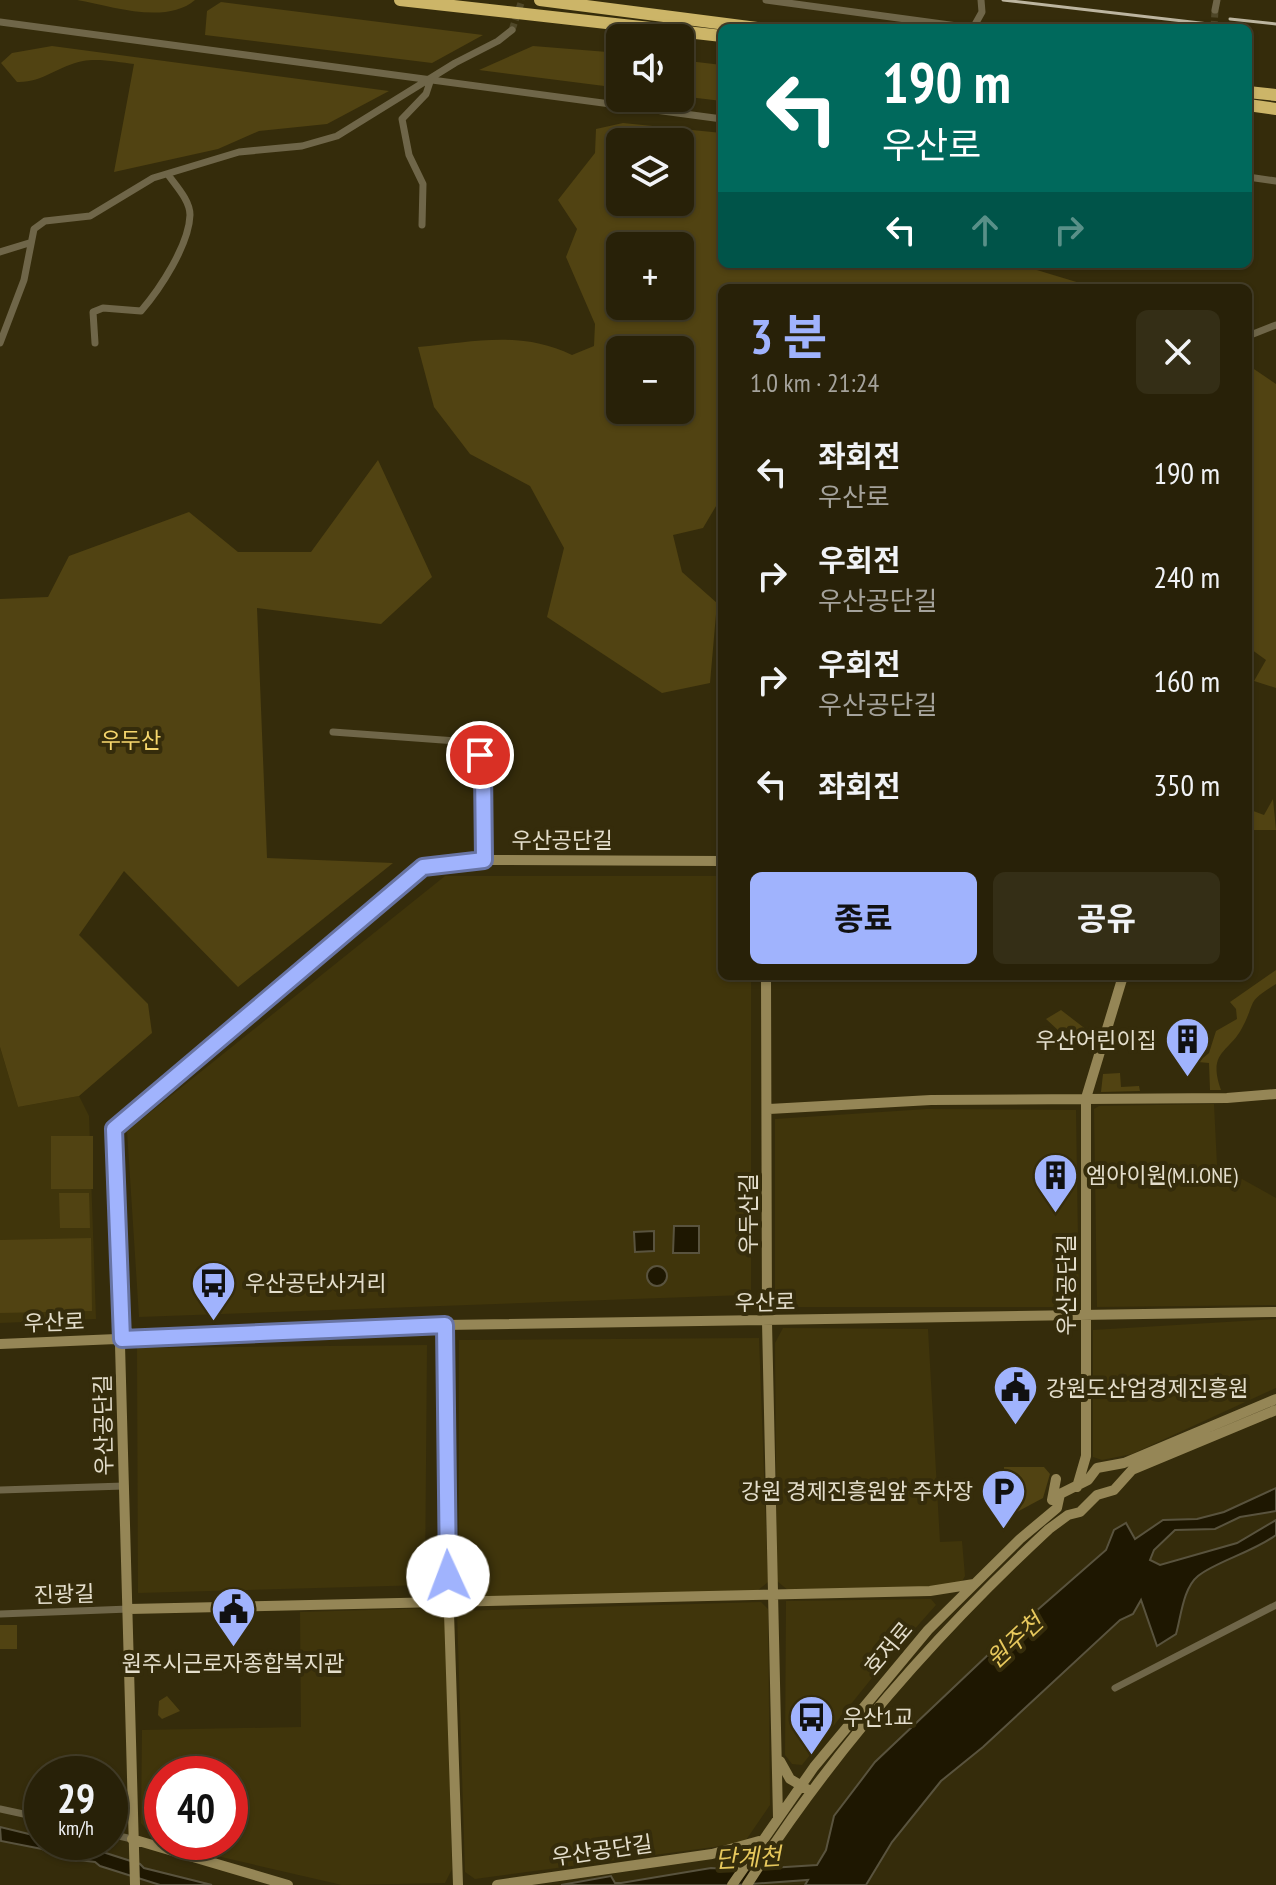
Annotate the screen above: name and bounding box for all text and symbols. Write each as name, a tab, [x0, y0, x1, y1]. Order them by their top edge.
map controls	[606, 24, 694, 424]
button: sound	[606, 24, 694, 112]
text: 190 m	[882, 46, 1011, 118]
icon: left	[750, 56, 854, 160]
text: 우산로	[882, 121, 981, 168]
button: layers	[606, 128, 694, 216]
icon: left	[879, 208, 923, 252]
icon: ahead	[963, 208, 1007, 252]
icon: right	[1047, 208, 1091, 252]
button: +	[606, 232, 694, 320]
text: 3 분	[750, 305, 827, 367]
button: close	[1136, 310, 1220, 394]
button: −	[606, 336, 694, 424]
text: 1.0 km · 21:24	[750, 366, 879, 399]
text: 좌회전	[818, 436, 901, 475]
icon: left	[750, 450, 794, 494]
text: 190 m	[1154, 453, 1220, 492]
text: 우산로	[818, 480, 890, 513]
text: 우회전	[818, 540, 901, 579]
icon: right	[750, 554, 794, 598]
text: 240 m	[1154, 557, 1220, 596]
text: 우산공단길	[818, 584, 938, 617]
text: 우회전	[818, 644, 901, 683]
icon: right	[750, 658, 794, 702]
text: 160 m	[1154, 661, 1220, 700]
text: 우산공단길	[818, 688, 938, 721]
pin	[446, 721, 514, 789]
park label: 우두산	[101, 726, 161, 754]
icon: arrive	[458, 733, 502, 777]
icon: left	[750, 762, 794, 806]
text: 350 m	[1154, 765, 1220, 804]
text: 좌회전	[818, 766, 901, 805]
street label: 우산공단길	[511, 826, 613, 854]
button: 종료	[750, 872, 977, 964]
button: 공유	[993, 872, 1220, 964]
building icon: 우산어린이집	[1164, 1016, 1212, 1079]
place label: 우산어린이집	[1036, 1026, 1157, 1054]
building icon: 엠아이원(M.I.ONE)	[1031, 1151, 1079, 1214]
place label: 엠아이원(M.I.ONE)	[1086, 1161, 1238, 1189]
street label: 우두산길	[734, 1174, 762, 1254]
street label: 우산공단길	[1052, 1234, 1080, 1336]
bus stop icon: 우산공단사거리	[190, 1259, 238, 1322]
place label: 우산공단사거리	[245, 1269, 387, 1297]
street label: 우산로	[734, 1287, 796, 1317]
street label: 우산로	[23, 1307, 85, 1337]
public building icon: 강원도산업경제진흥원	[991, 1364, 1039, 1427]
street label: 우산공단길	[88, 1374, 118, 1476]
place label: 강원도산업경제진흥원	[1046, 1374, 1248, 1402]
parking icon: 강원 경제진흥원앞 주차장	[980, 1467, 1028, 1530]
place label: 강원 경제진흥원앞 주차장	[741, 1477, 973, 1505]
position arrow	[406, 1534, 490, 1618]
street label: 진광길	[33, 1579, 95, 1609]
public building icon: 원주시근로자종합복지관	[209, 1586, 257, 1649]
water label: 원주천	[980, 1605, 1052, 1675]
street label: 호저로	[858, 1616, 918, 1680]
place label: 원주시근로자종합복지관	[122, 1649, 344, 1677]
bus stop icon: 우산1교	[788, 1693, 836, 1756]
place label: 우산1교	[843, 1703, 914, 1731]
speed limit sign: 40	[144, 1756, 248, 1860]
text: 29	[57, 1772, 95, 1824]
text: km/h	[58, 1815, 94, 1841]
street label: 우산공단길	[550, 1829, 654, 1871]
water label: 단계천	[714, 1840, 785, 1875]

